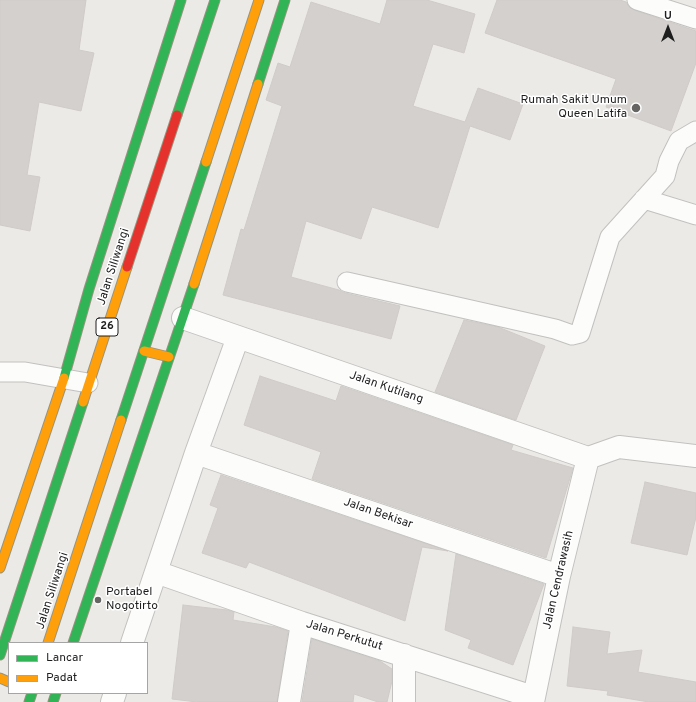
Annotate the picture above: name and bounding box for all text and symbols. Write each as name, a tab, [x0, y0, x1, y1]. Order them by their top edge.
north arrow	[648, 8, 688, 48]
text: U	[664, 9, 672, 23]
place label: Rumah Sakit Umum Queen Latifa	[521, 94, 627, 122]
marker: Rumah Sakit Umum Queen Latifa	[630, 102, 642, 114]
street label: Jalan Siliwangi	[95, 227, 133, 307]
road number: 26	[96, 318, 118, 336]
street label: Jalan Kutilang	[347, 369, 425, 407]
street label: Jalan Bekisar	[341, 495, 415, 533]
street label: Jalan Cendrawasih	[541, 529, 577, 631]
street label: Jalan Siliwangi	[34, 551, 72, 631]
place label: Portabel Nogotirto	[106, 586, 158, 614]
marker: Portabel Nogotirto	[93, 595, 103, 605]
street label: Jalan Perkutut	[304, 618, 384, 654]
legend	[8, 642, 148, 694]
text: Lancar	[46, 650, 83, 666]
text: Padat	[46, 670, 77, 686]

